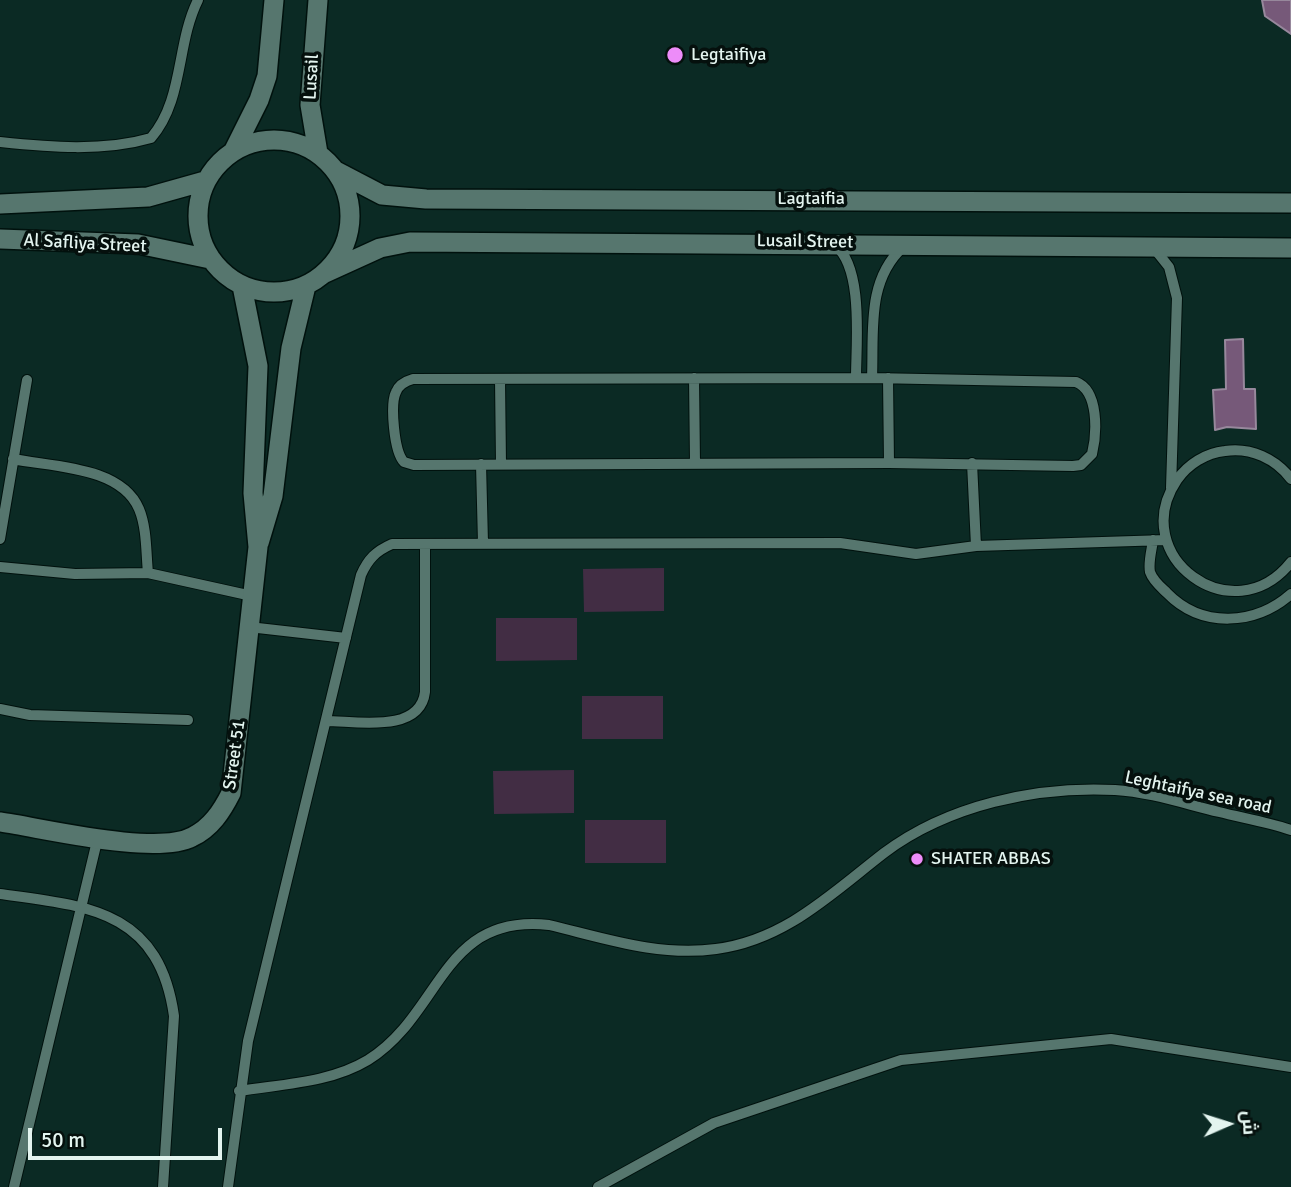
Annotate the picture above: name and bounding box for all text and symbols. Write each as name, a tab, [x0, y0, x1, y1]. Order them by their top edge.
place label: Legtaifiya	[691, 44, 766, 66]
marker: Legtaifiya	[665, 45, 685, 65]
street label: Lusail	[300, 53, 324, 101]
street label: Lagtaifia	[777, 188, 845, 210]
street label: Al Safliya Street	[23, 230, 147, 258]
street label: Lusail Street	[756, 230, 854, 254]
street label: Street 51	[219, 719, 251, 791]
street label: Leghtaifya sea road	[1123, 767, 1273, 819]
place label: SHATER ABBAS	[931, 848, 1051, 870]
marker: SHATER ABBAS	[909, 851, 925, 867]
north arrow	[1193, 1089, 1263, 1159]
text: ش	[1236, 1110, 1262, 1136]
scale bar	[32, 1114, 226, 1158]
text: 50 m	[41, 1127, 85, 1153]

